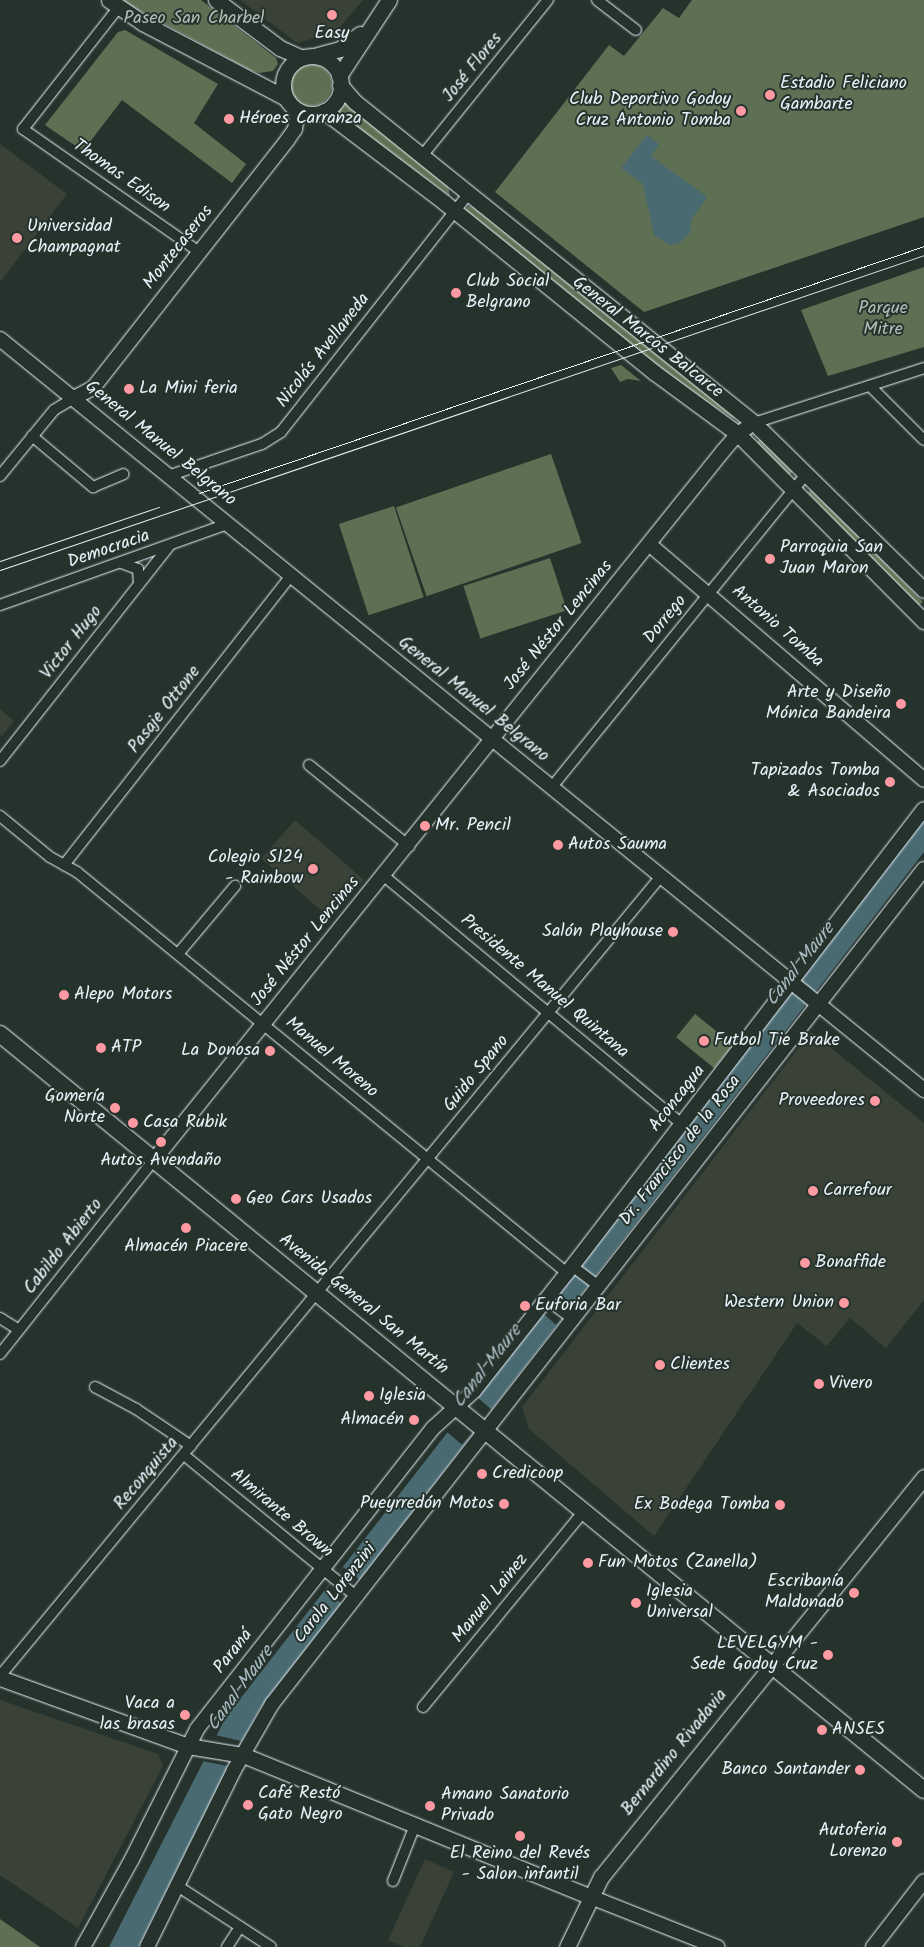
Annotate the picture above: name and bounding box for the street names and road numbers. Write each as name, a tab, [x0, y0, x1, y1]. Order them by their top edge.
street label: José Flores	[438, 29, 508, 107]
street label: Thomas Edison	[68, 135, 174, 219]
street label: Montecaseros	[139, 202, 219, 294]
street label: General Marcos Balcarce	[567, 272, 727, 404]
street label: Nicolás Avellaneda	[273, 289, 375, 413]
street label: General Manuel Belgrano	[80, 376, 240, 512]
street label: Democracia	[65, 526, 153, 574]
street label: José Néstor Lencinas	[500, 557, 618, 695]
street label: Antonio Tomba	[727, 581, 827, 673]
street label: Dorrego	[640, 591, 692, 649]
street label: Victor Hugo	[37, 602, 107, 684]
street label: General Manuel Belgrano	[393, 632, 553, 768]
street label: Pasaje Ottone	[124, 662, 206, 758]
street label: José Néstor Lencinas	[247, 873, 365, 1011]
street label: Presidente Manuel Quintana	[456, 910, 632, 1064]
street label: Manuel Moreno	[280, 1013, 382, 1103]
street label: Guido Spano	[439, 1031, 515, 1117]
street label: Aconcagua	[645, 1061, 711, 1137]
street label: Dr. Francisco de la Rosa	[616, 1071, 746, 1231]
street label: Cabildo Abierto	[20, 1195, 108, 1299]
street label: Avenida General San Martín	[274, 1230, 452, 1380]
street label: Reconquista	[110, 1433, 184, 1515]
street label: Almirante Brown	[225, 1465, 337, 1563]
street label: Carola Lorenzini	[290, 1540, 382, 1648]
street label: Manuel Lainez	[448, 1550, 534, 1648]
street label: Paraná	[210, 1625, 258, 1679]
street label: Bernardino Rivadavia	[617, 1685, 733, 1821]

